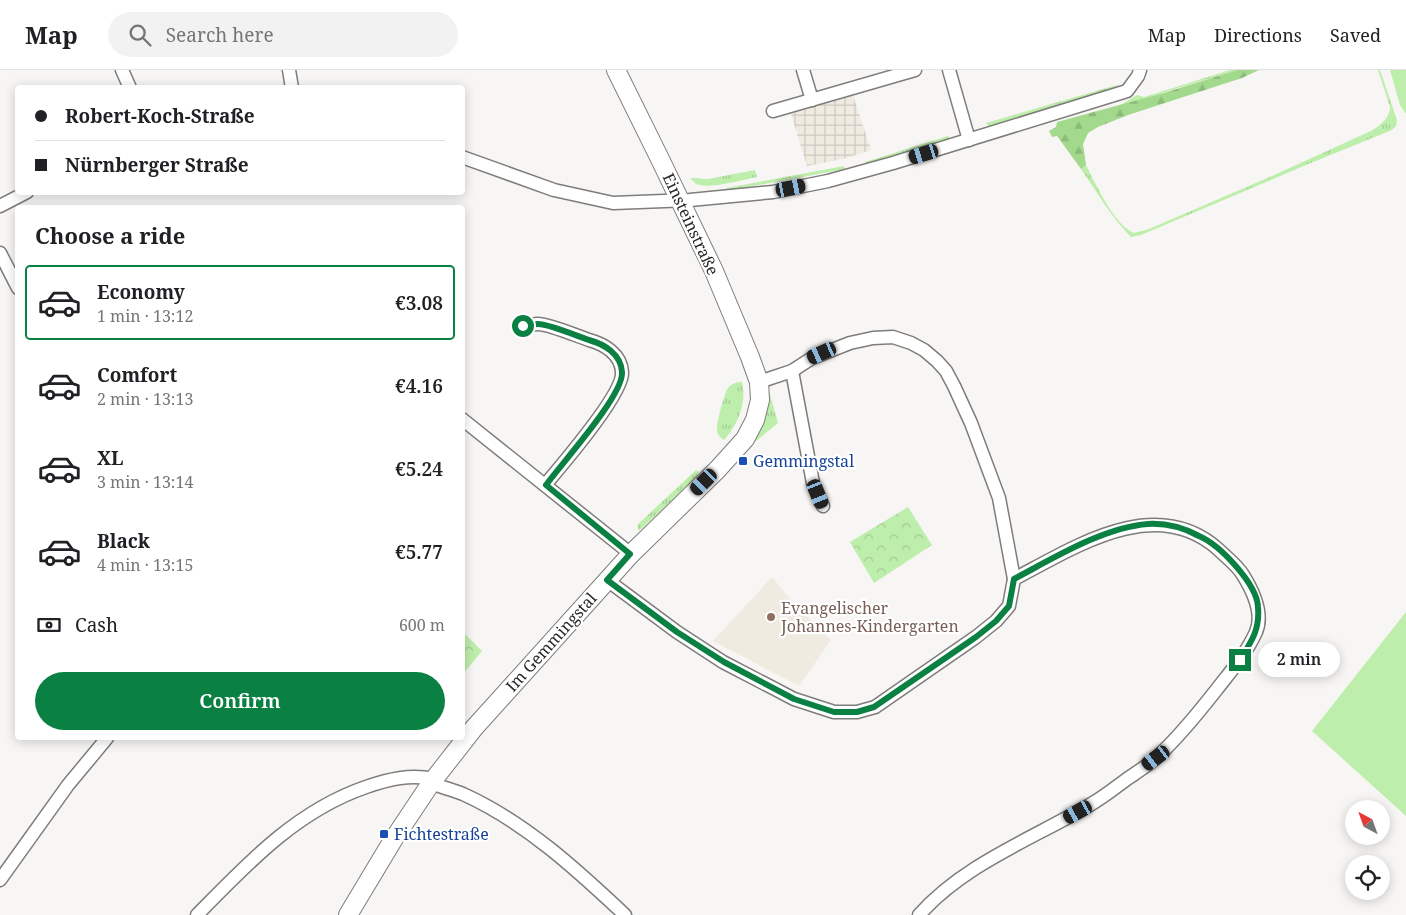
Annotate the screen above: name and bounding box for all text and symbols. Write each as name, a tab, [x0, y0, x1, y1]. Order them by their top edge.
search box	[108, 12, 458, 57]
text: Map	[25, 18, 78, 51]
icon: search	[126, 21, 154, 49]
text: Search here	[166, 22, 274, 48]
text: Map	[1148, 23, 1186, 47]
text: Directions	[1214, 23, 1302, 47]
text: Saved	[1330, 23, 1381, 47]
text: Robert-Koch-Straße	[65, 103, 255, 129]
car	[907, 142, 940, 166]
text: Nürnberger Straße	[65, 152, 249, 178]
street label: Einsteinstraße	[658, 169, 724, 279]
car	[774, 178, 807, 198]
text: Choose a ride	[35, 220, 185, 250]
text: Economy	[97, 279, 185, 305]
icon: car	[37, 280, 82, 325]
text: €3.08	[395, 290, 443, 316]
text: 1 min · 13:12	[97, 305, 193, 327]
route start	[512, 315, 534, 337]
car	[805, 340, 838, 366]
text: Comfort	[97, 362, 177, 388]
icon: car	[37, 363, 82, 408]
text: €4.16	[395, 373, 443, 399]
text: 2 min · 13:13	[97, 388, 193, 410]
text: XL	[97, 445, 123, 471]
icon: car	[37, 446, 82, 491]
place label: Gemmingstal	[753, 450, 854, 472]
marker: Gemmingstal	[737, 455, 749, 467]
text: €5.24	[395, 456, 443, 482]
car	[688, 466, 719, 498]
text: 3 min · 13:14	[97, 471, 193, 493]
car	[805, 477, 830, 511]
text: Black	[97, 528, 150, 554]
icon: car	[37, 529, 82, 574]
text: €5.77	[395, 539, 443, 565]
text: 4 min · 13:15	[97, 554, 193, 576]
street label: Im Gemmingstal	[501, 588, 601, 696]
place label: Evangelischer Johannes-Kindergarten	[780, 597, 959, 637]
icon: cash	[35, 611, 63, 639]
marker: Evangelischer Johannes-Kindergarten	[765, 611, 777, 623]
text: Cash	[75, 612, 118, 638]
text: 600 m	[399, 614, 445, 636]
callout: 2 min	[1258, 642, 1340, 678]
text: 2 min	[1277, 648, 1321, 670]
route end	[1229, 649, 1251, 671]
button: Confirm	[35, 672, 445, 730]
car	[1139, 743, 1172, 773]
car	[1061, 798, 1094, 826]
north arrow	[1345, 800, 1390, 845]
map controls	[1345, 800, 1390, 900]
place label: Fichtestraße	[394, 823, 489, 845]
marker: Fichtestraße	[378, 828, 390, 840]
button: locate	[1345, 855, 1390, 900]

